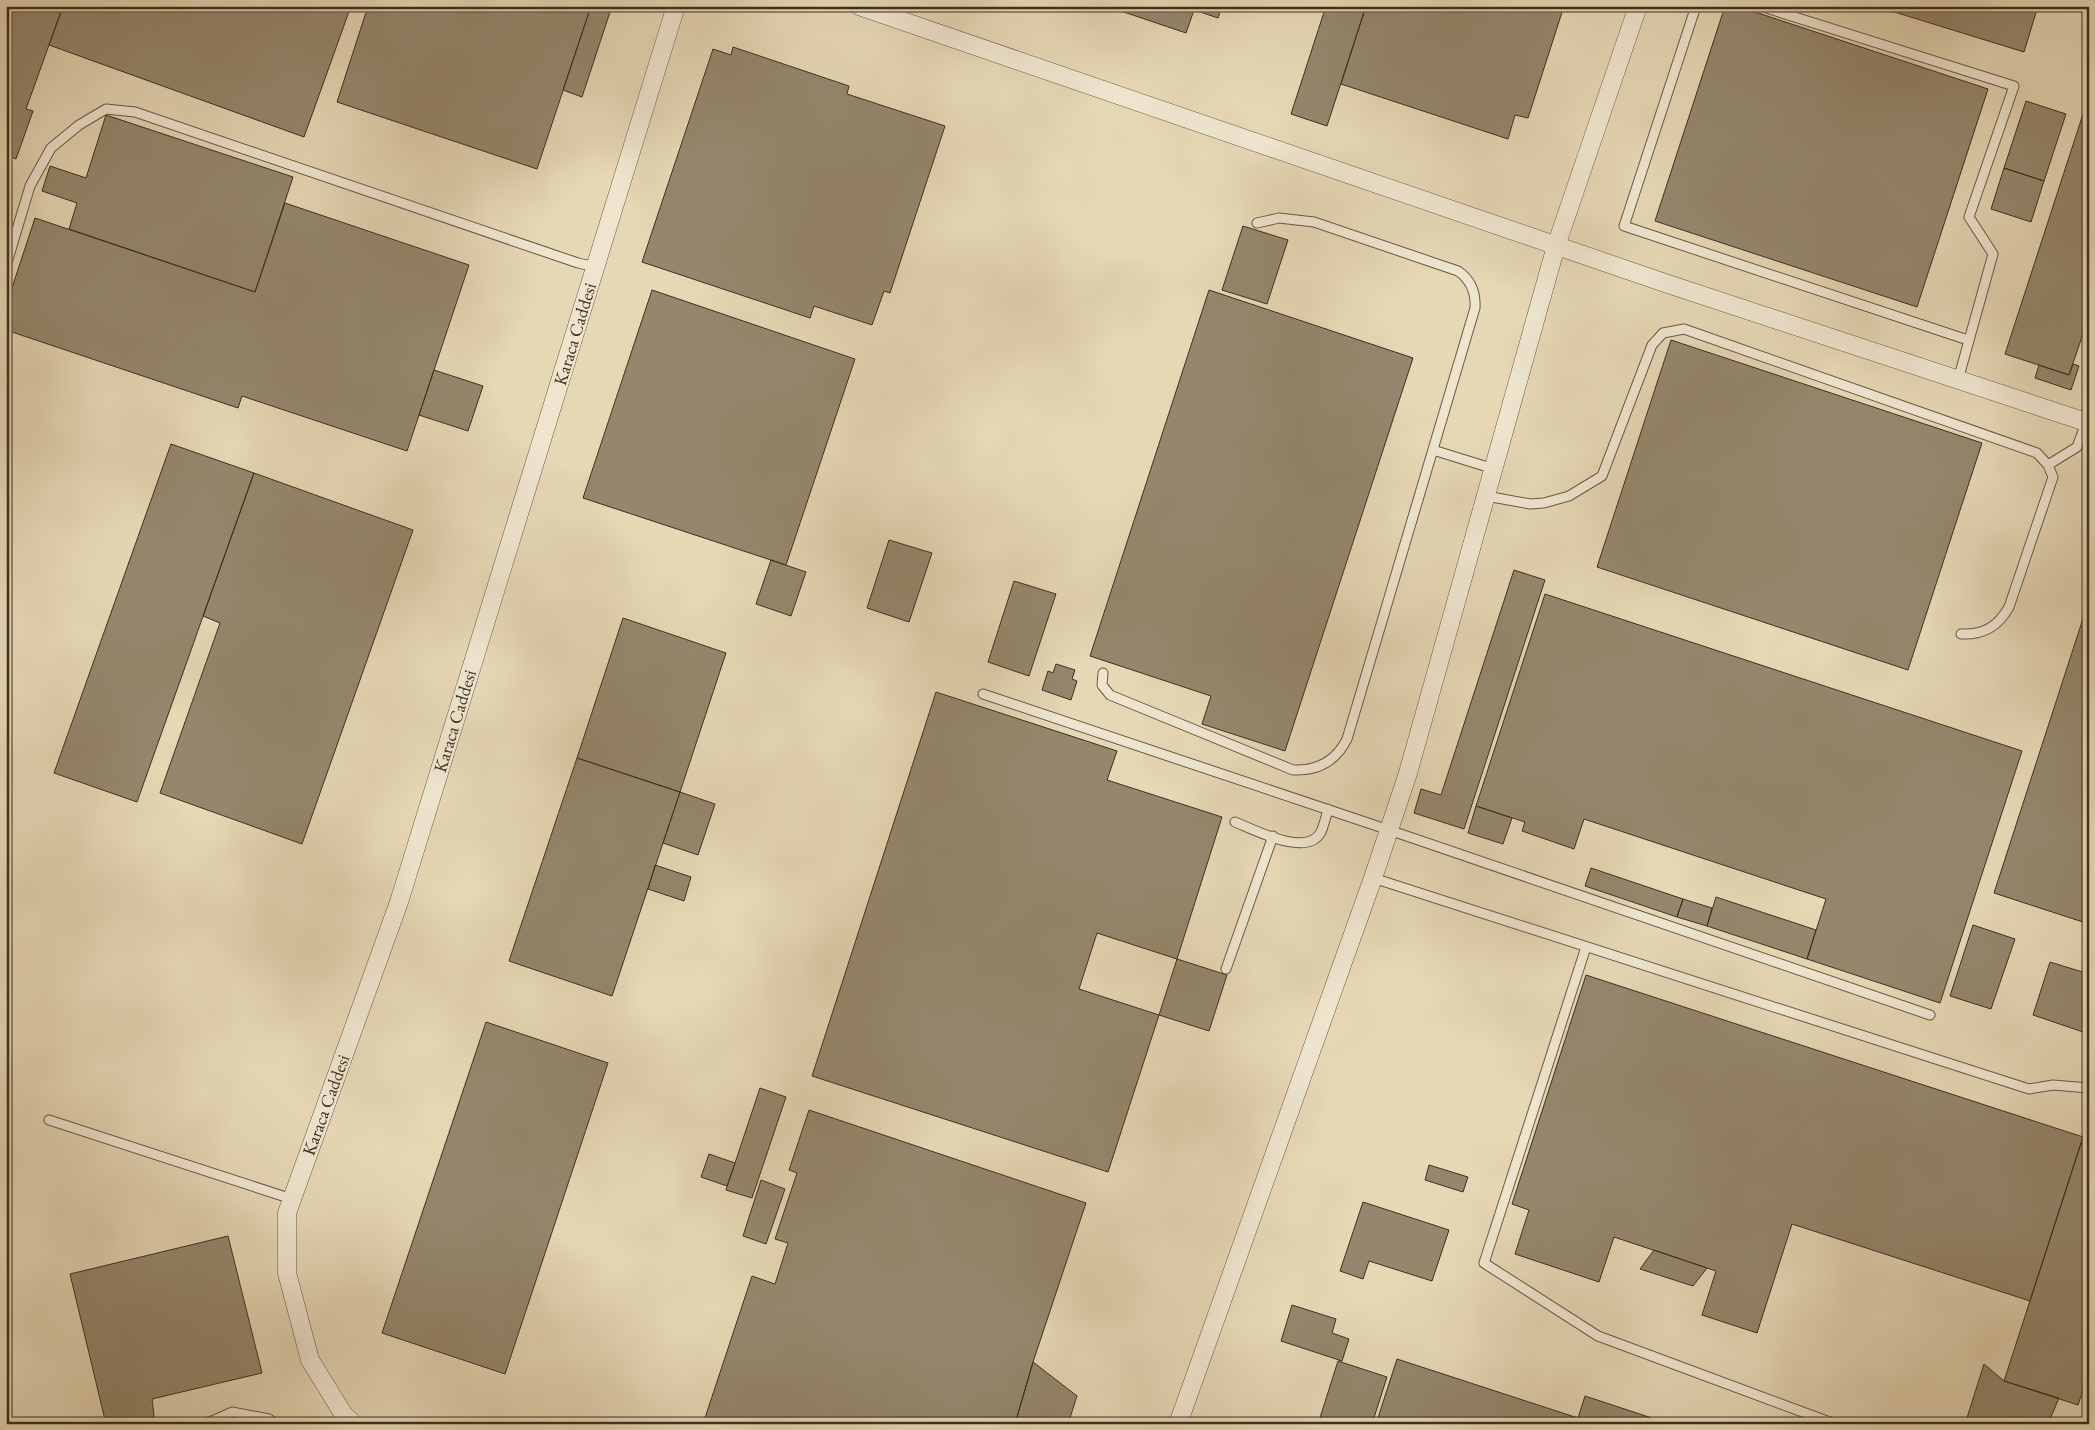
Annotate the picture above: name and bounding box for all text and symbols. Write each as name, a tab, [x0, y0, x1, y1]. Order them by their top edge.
street label: Karaca Caddesi	[548, 279, 601, 388]
street label: Karaca Caddesi	[428, 666, 481, 775]
street label: Karaca Caddesi	[297, 1051, 355, 1159]

